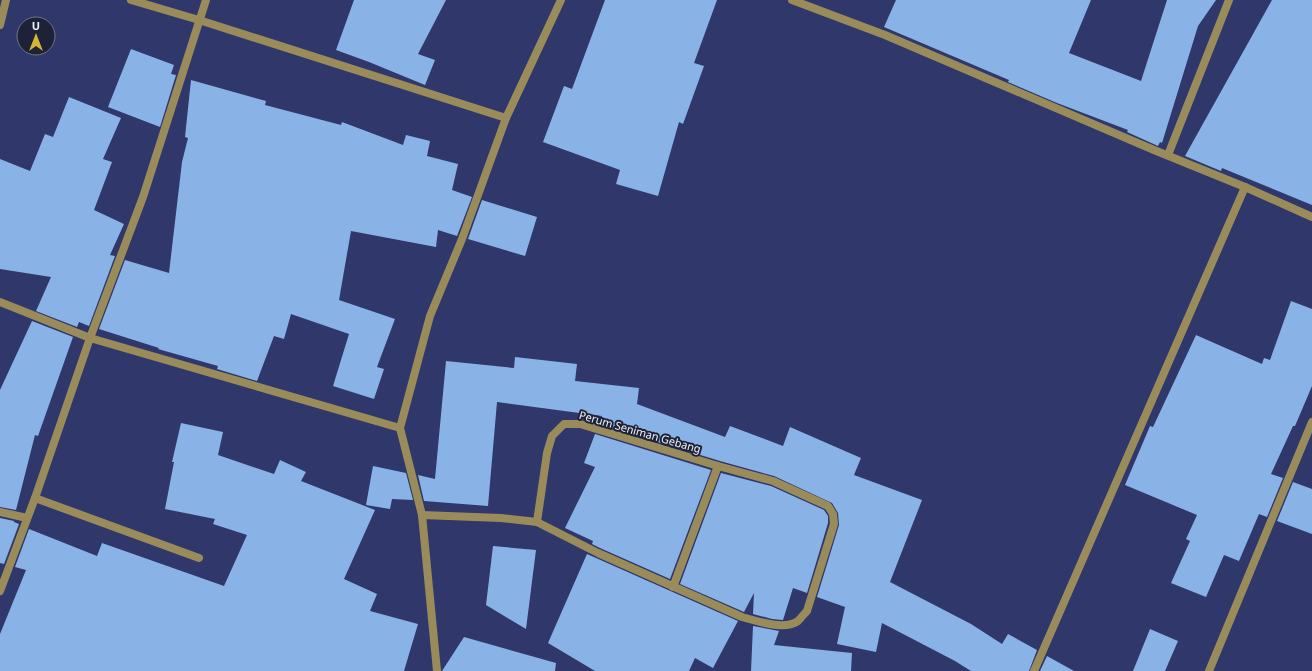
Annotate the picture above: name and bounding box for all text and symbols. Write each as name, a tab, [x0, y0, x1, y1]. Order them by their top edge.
north arrow	[16, 16, 56, 56]
text: U	[32, 18, 40, 33]
street label: Perum Seniman Gebang	[577, 407, 703, 456]

